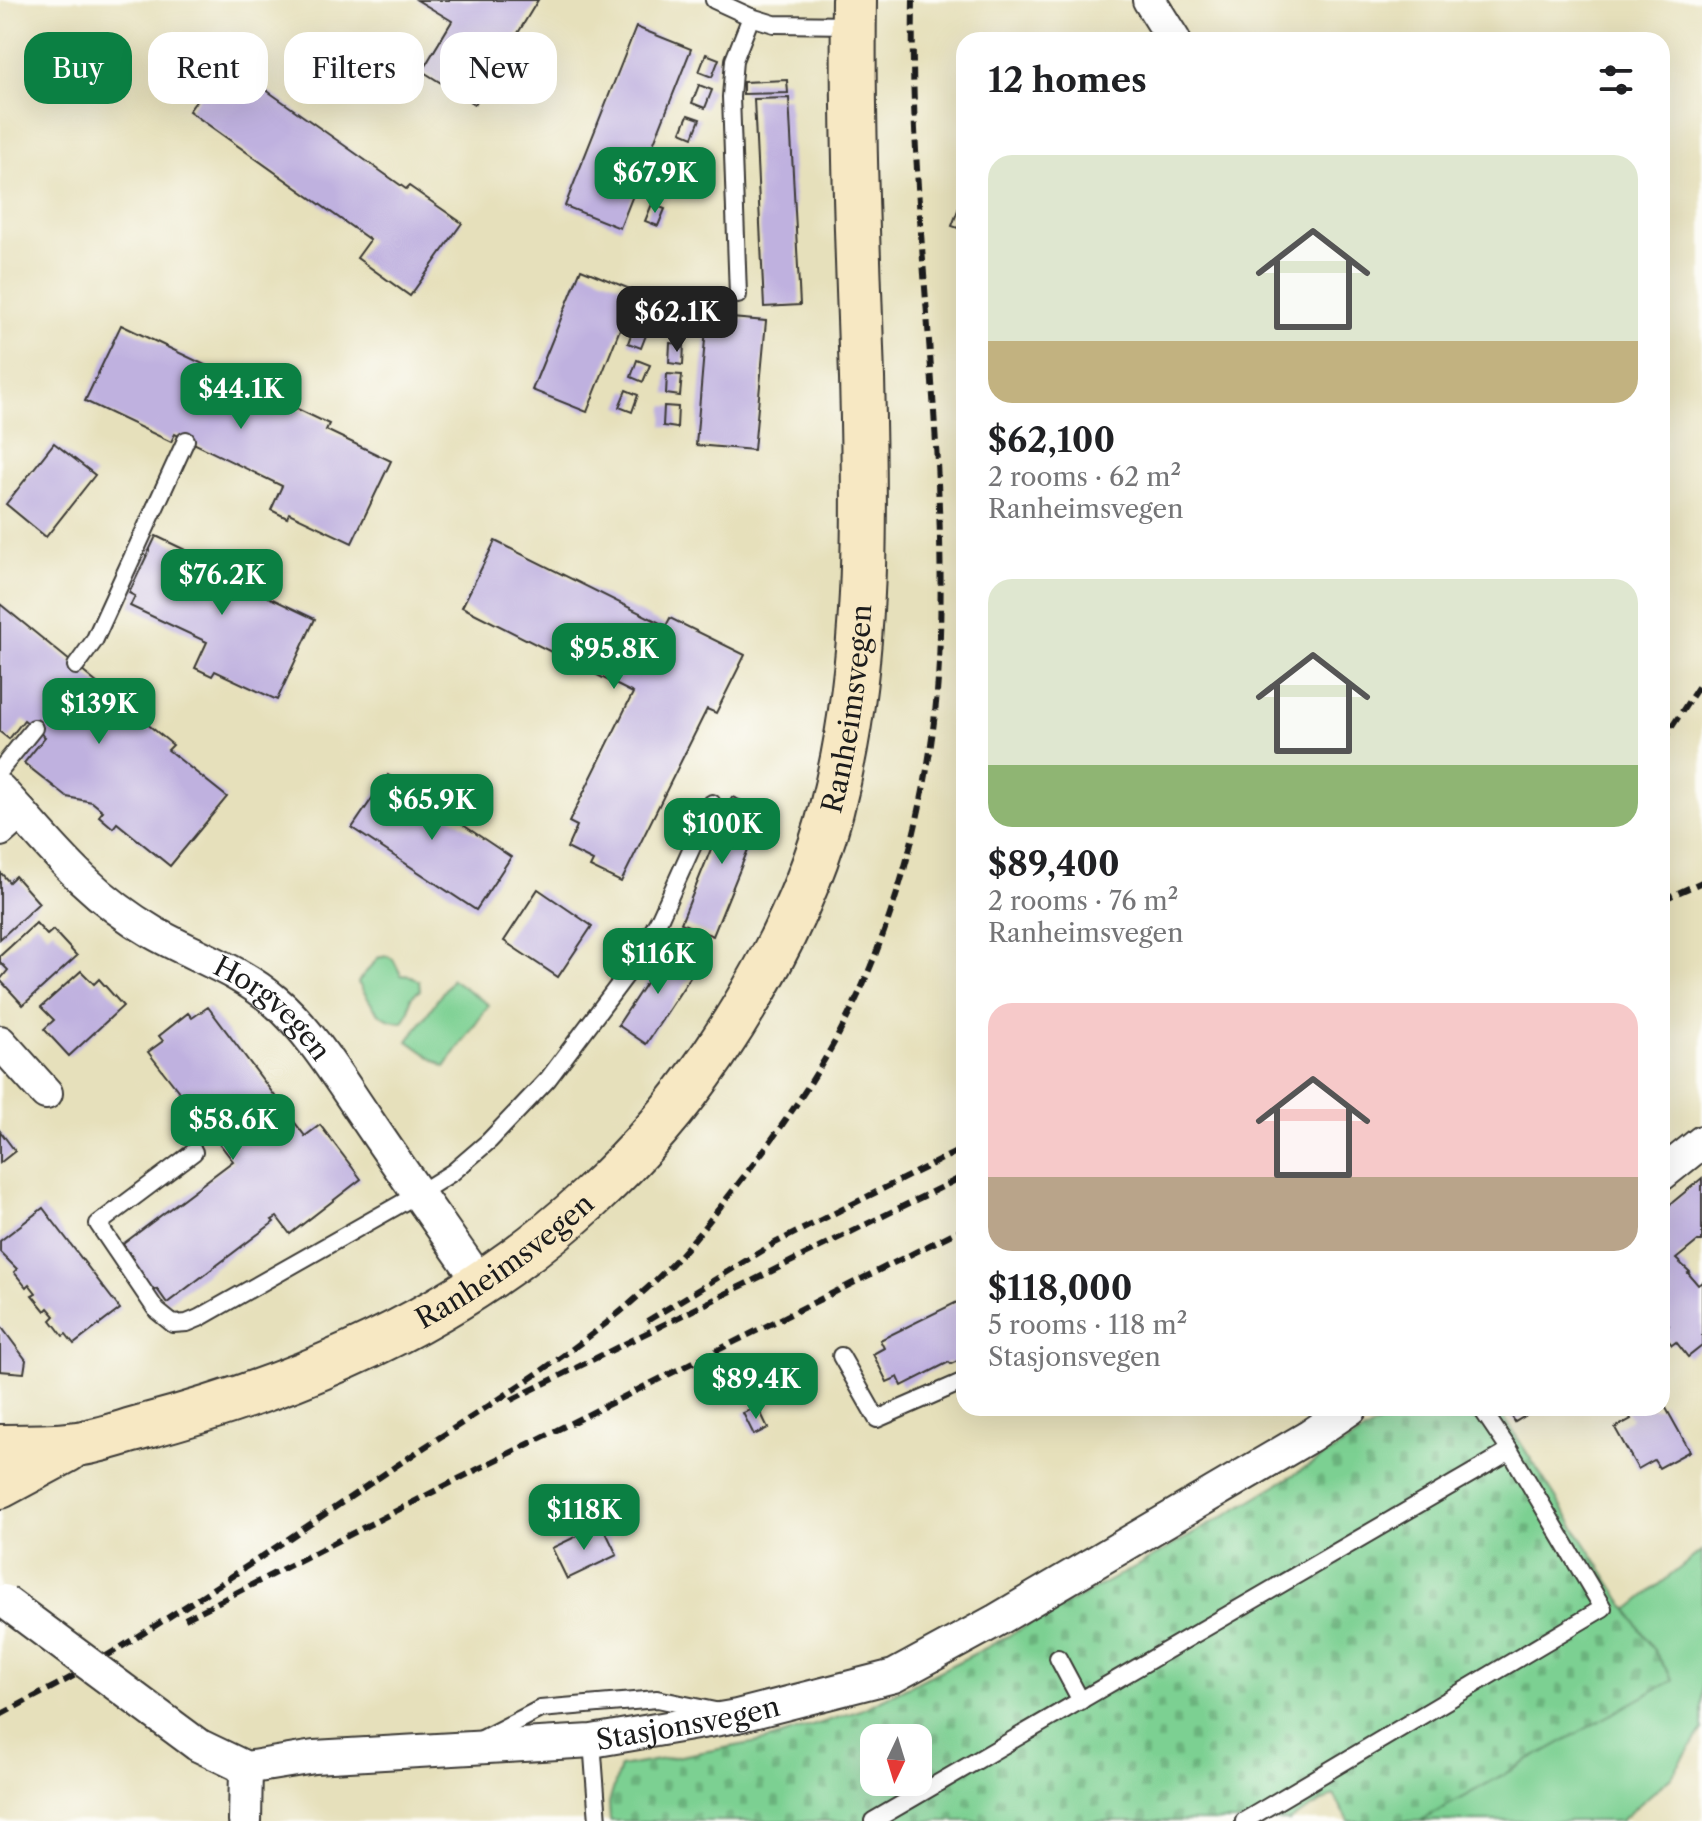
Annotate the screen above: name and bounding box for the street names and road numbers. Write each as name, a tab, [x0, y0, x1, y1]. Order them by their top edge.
street label: Ranheimsvegen	[814, 603, 878, 816]
street label: Horgvegen	[208, 949, 338, 1067]
street label: Ranheimsvegen	[410, 1186, 600, 1336]
street label: Stasjonsvegen	[593, 1689, 783, 1757]

